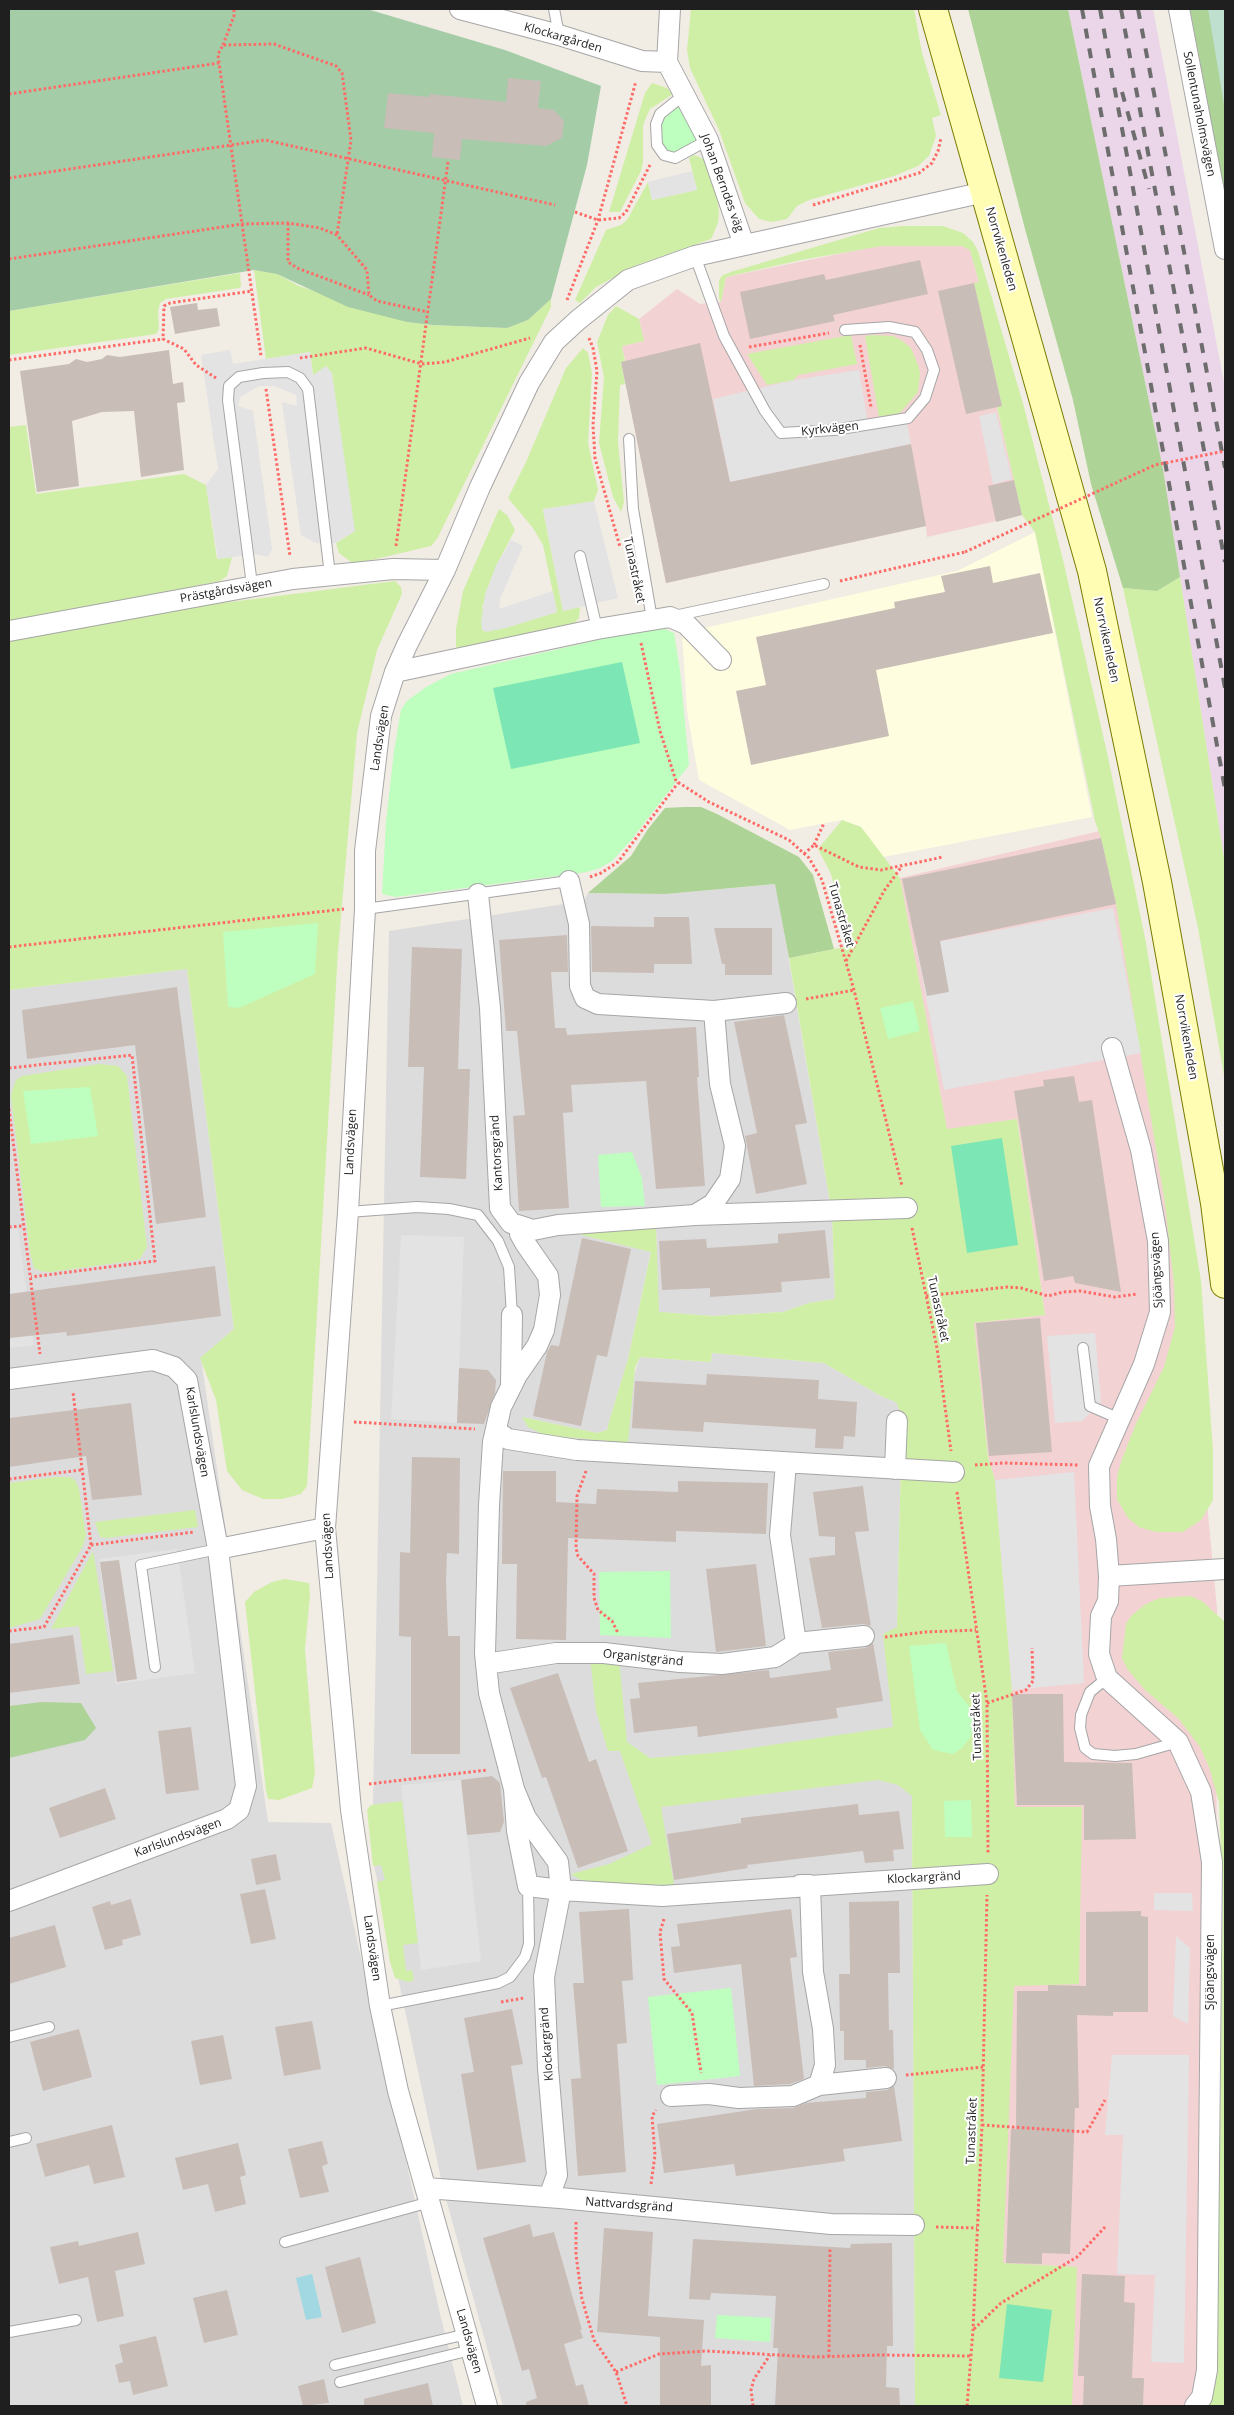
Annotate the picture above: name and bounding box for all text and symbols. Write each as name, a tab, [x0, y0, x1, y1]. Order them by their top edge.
street label: Klockargården	[522, 20, 604, 56]
street label: Sollentunaholmsvägen	[1180, 50, 1218, 178]
street label: Johan Berndes väg	[697, 132, 747, 234]
street label: Norrvikenleden	[982, 205, 1020, 293]
street label: Kyrkvägen	[800, 419, 860, 439]
street label: Tunastråket	[620, 536, 648, 604]
street label: Prästgårdsvägen	[179, 576, 273, 606]
street label: Norrvikenleden	[1090, 596, 1122, 684]
street label: Landsvägen	[368, 704, 392, 772]
street label: Tunastråket	[825, 881, 857, 949]
street label: Norrvikenleden	[1171, 993, 1201, 1081]
street label: Landsvägen	[342, 1108, 360, 1176]
street label: Kantorsgränd	[488, 1115, 506, 1191]
street label: Sjöängsvägen	[1148, 1231, 1166, 1309]
street label: Tunastråket	[924, 1275, 952, 1343]
street label: Karlslundsvägen	[182, 1386, 212, 1478]
street label: Landsvägen	[319, 1512, 337, 1580]
street label: Organistgränd	[602, 1647, 684, 1669]
street label: Tunastråket	[969, 1693, 985, 1761]
street label: Karlslundsvägen	[132, 1816, 224, 1860]
street label: Klockargränd	[887, 1869, 961, 1887]
street label: Landsvägen	[360, 1914, 384, 1982]
street label: Sjöängsvägen	[1204, 1934, 1218, 2010]
street label: Klockargränd	[537, 2007, 557, 2081]
street label: Tunastråket	[964, 2097, 980, 2165]
street label: Nattvardsgränd	[585, 2195, 673, 2215]
street label: Landsvägen	[453, 2307, 485, 2375]

